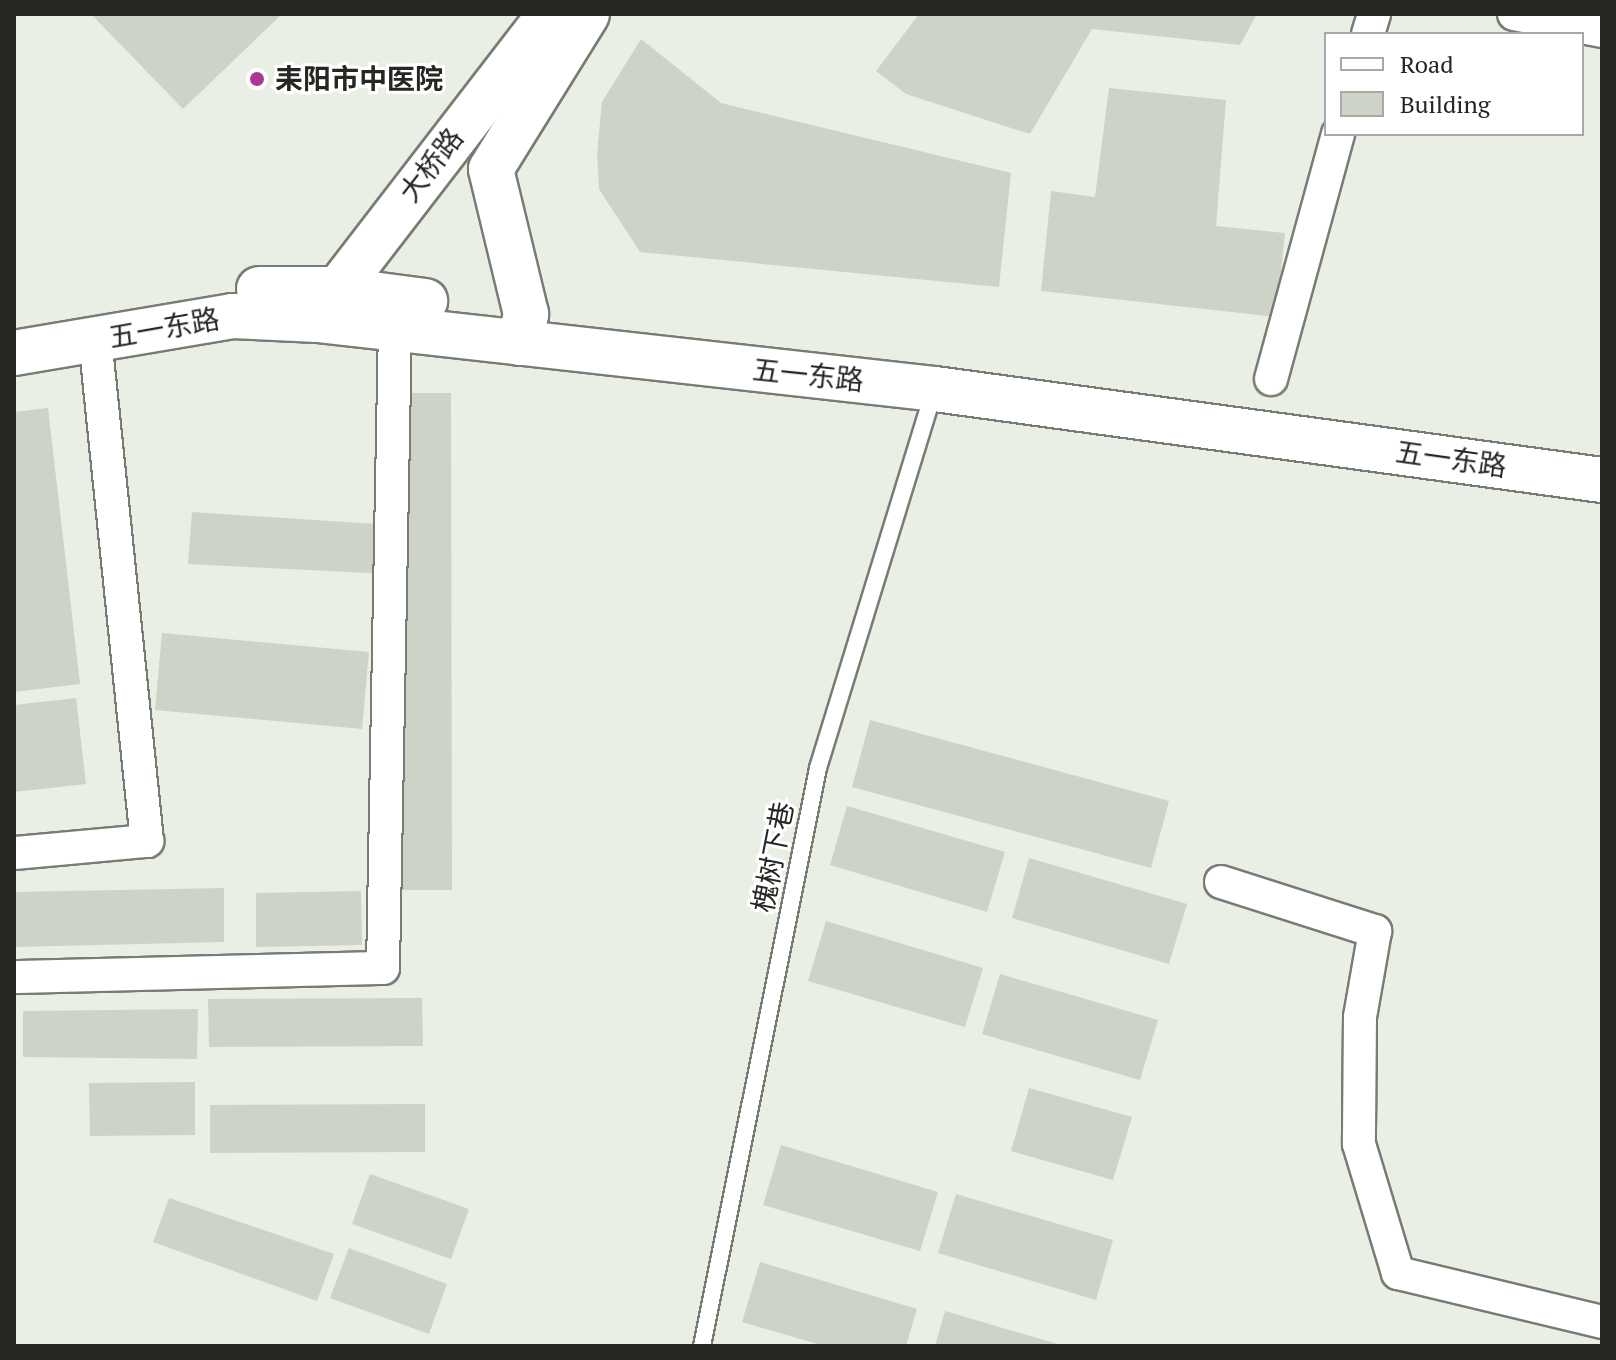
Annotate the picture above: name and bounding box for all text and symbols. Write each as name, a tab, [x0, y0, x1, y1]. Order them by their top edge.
legend	[1324, 32, 1584, 136]
text: Road	[1400, 48, 1454, 80]
place label: 耒阳市中医院	[275, 62, 443, 96]
marker: 耒阳市中医院	[246, 68, 268, 90]
text: Building	[1400, 88, 1490, 120]
street label: 大桥路	[392, 122, 470, 208]
street label: 五一东路	[106, 302, 222, 354]
street label: 五一东路	[751, 352, 865, 398]
street label: 五一东路	[1393, 435, 1509, 483]
street label: 槐树下巷	[746, 799, 800, 915]

